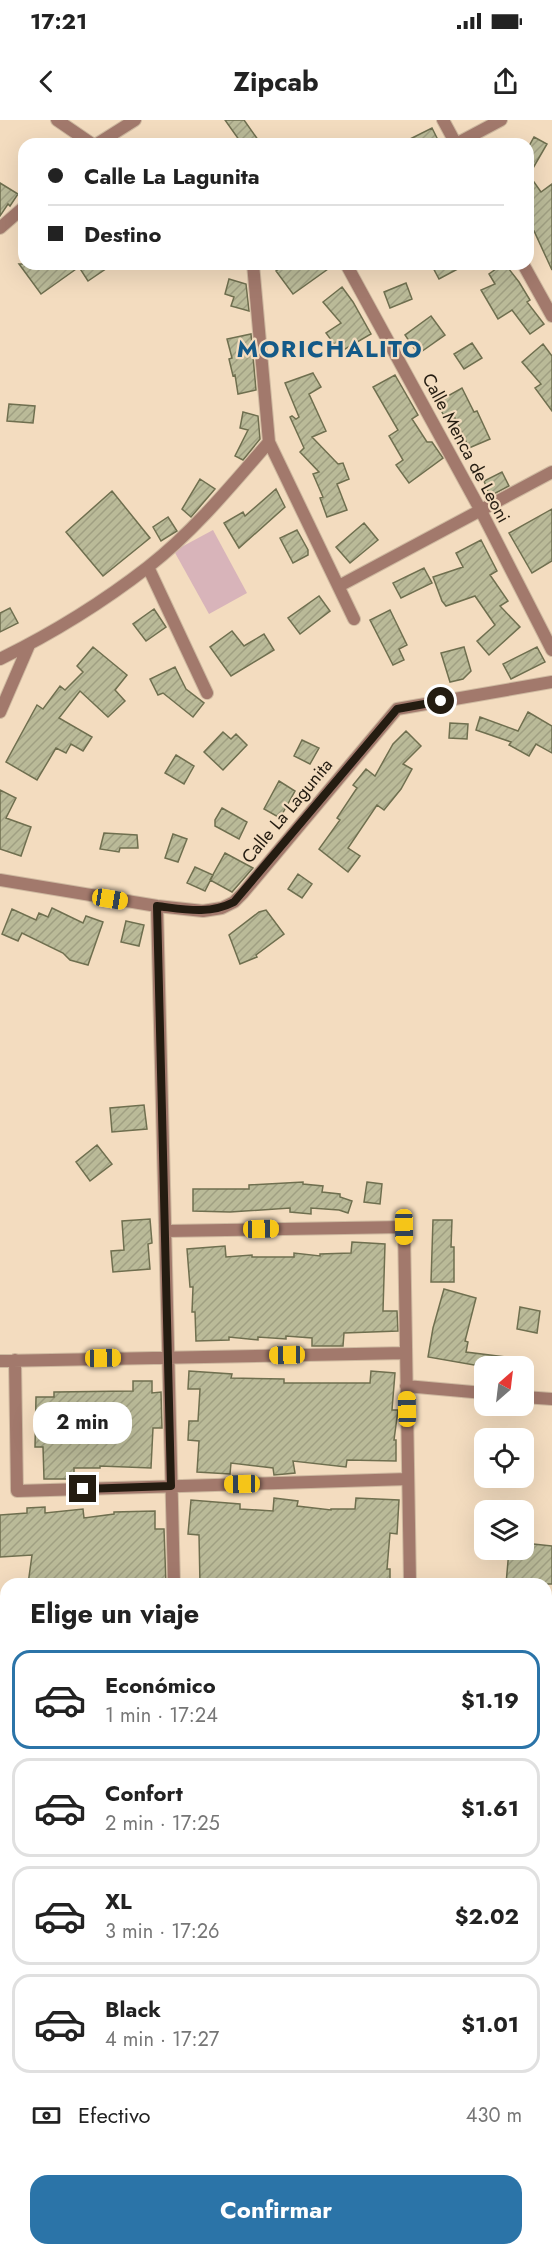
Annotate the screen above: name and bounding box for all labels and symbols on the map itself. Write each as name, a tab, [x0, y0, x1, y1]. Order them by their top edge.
district label: MORICHALITO	[237, 331, 423, 366]
street label: Calle Menca de Leoni	[416, 369, 516, 527]
route start	[427, 687, 454, 714]
street label: Calle La Lagunita	[235, 753, 339, 869]
car	[91, 887, 129, 911]
car	[395, 1209, 413, 1245]
car	[243, 1220, 279, 1238]
car	[269, 1346, 305, 1364]
car	[85, 1349, 121, 1367]
north arrow	[474, 1356, 534, 1416]
car	[398, 1391, 416, 1427]
callout: 2 min	[34, 1402, 132, 1444]
route end	[69, 1475, 96, 1502]
car	[224, 1475, 260, 1493]

